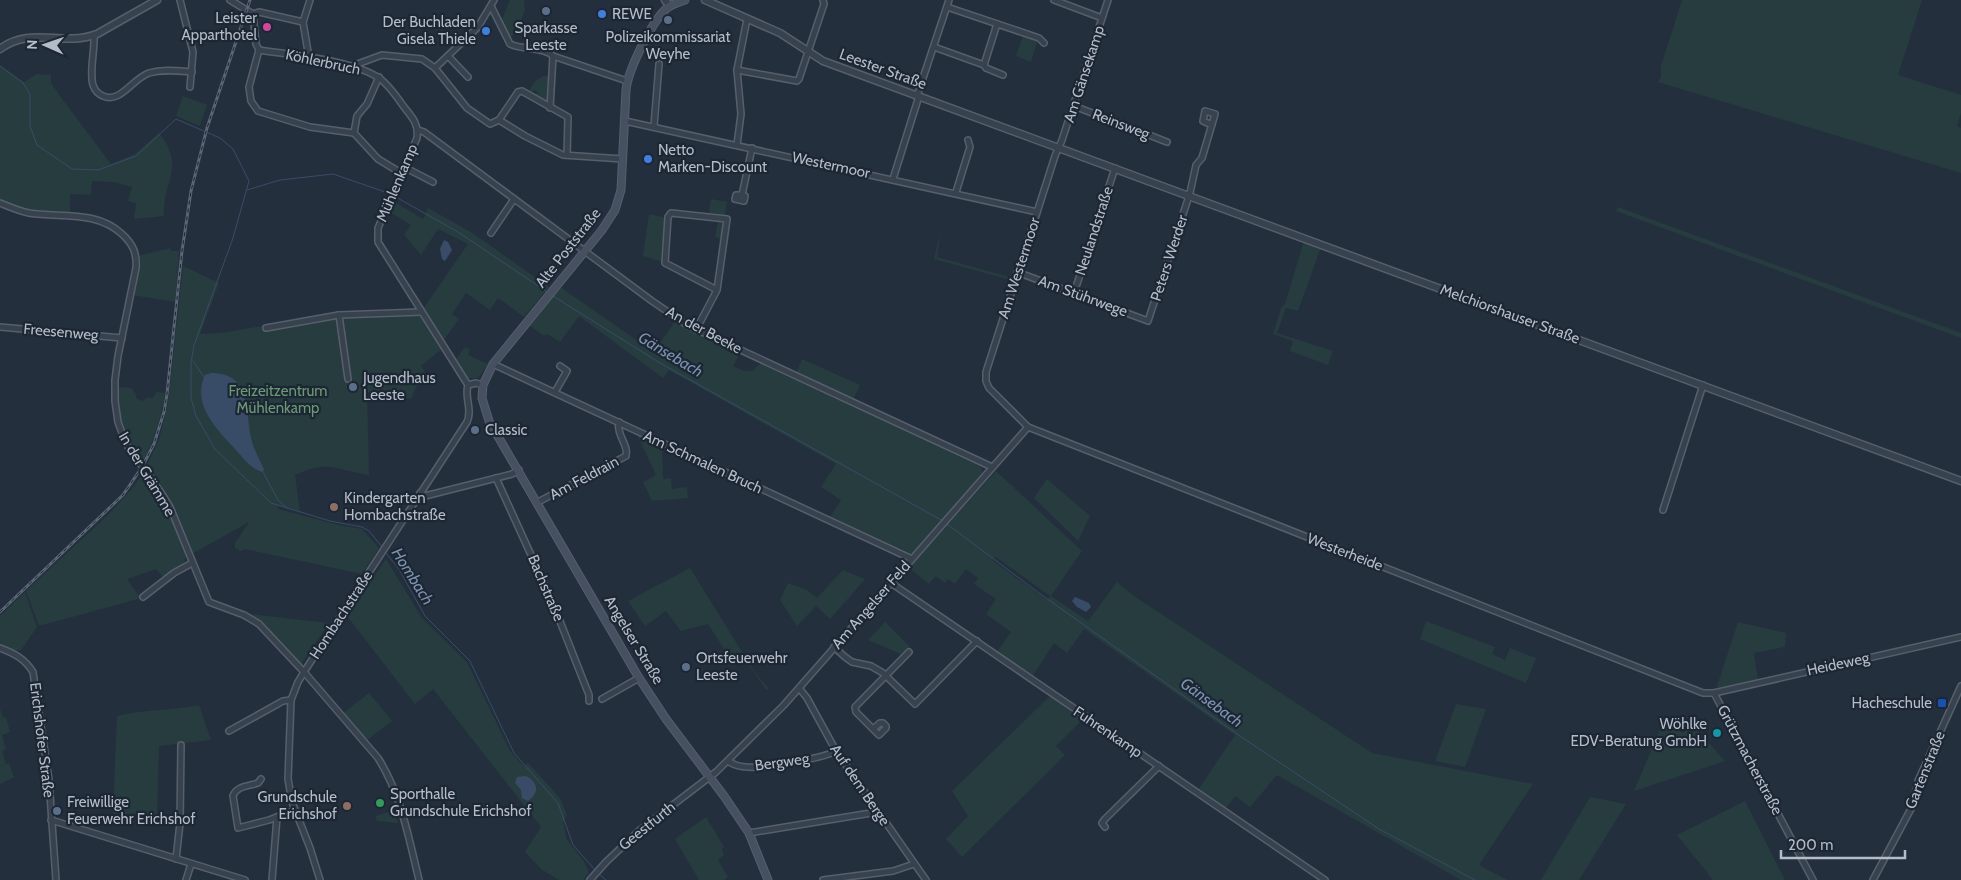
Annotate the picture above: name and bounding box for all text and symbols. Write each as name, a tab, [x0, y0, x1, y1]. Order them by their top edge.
marker: Sparkasse Leeste	[540, 5, 552, 17]
place label: REWE	[612, 5, 652, 23]
marker: REWE	[596, 8, 608, 20]
place label: Leister Apparthotel	[182, 9, 257, 44]
place label: Der Buchladen Gisela Thiele	[383, 13, 476, 48]
marker: Polizeikommissariat Weyhe	[662, 14, 674, 26]
place label: Sparkasse Leeste	[515, 19, 578, 54]
north arrow	[20, 20, 70, 70]
marker: Leister Apparthotel	[261, 21, 273, 33]
street label: Am Gänsekamp	[1060, 23, 1108, 125]
marker: Der Buchladen Gisela Thiele	[480, 25, 492, 37]
place label: Polizeikommissariat Weyhe	[606, 28, 730, 63]
text: N	[23, 39, 41, 50]
street label: Köhlerbruch	[284, 45, 362, 79]
street label: Leester Straße	[837, 45, 929, 93]
street label: Reinsweg	[1090, 105, 1153, 143]
street label: Mühlenkamp	[373, 141, 421, 225]
place label: Netto Marken-Discount	[658, 141, 767, 176]
street label: Westermoor	[790, 148, 872, 182]
marker: Netto Marken-Discount	[642, 153, 654, 165]
street label: Neulandstraße	[1071, 184, 1117, 278]
street label: Alte Poststraße	[531, 204, 605, 291]
street label: Peters Werder	[1147, 212, 1191, 303]
street label: Am Westermoor	[994, 215, 1044, 321]
street label: Am Stührwege	[1036, 272, 1130, 321]
street label: Melchiorshauser Straße	[1438, 280, 1583, 348]
street label: An der Beeke	[663, 302, 745, 358]
street label: Freesenweg	[23, 320, 100, 344]
water label: Gänsebach	[635, 328, 707, 381]
place label: Jugendhaus Leeste	[362, 369, 436, 404]
marker: Jugendhaus Leeste	[347, 381, 359, 393]
park label: Freizeitzentrum Mühlenkamp	[228, 382, 328, 417]
place label: Classic	[485, 421, 528, 439]
marker: Classic	[469, 424, 481, 436]
street label: Am Schmalen Bruch	[641, 427, 765, 497]
street label: In der Grämme	[115, 428, 179, 520]
street label: Am Feldrain	[546, 452, 622, 504]
place label: Kindergarten Hombachstraße	[344, 489, 446, 524]
marker: Kindergarten Hombachstraße	[328, 501, 340, 513]
street label: Westerheide	[1304, 529, 1386, 575]
water label: Hombach	[388, 544, 437, 608]
street label: Bachstraße	[524, 552, 568, 624]
street label: Am Angelser Feld	[828, 557, 914, 653]
street label: Hombachstraße	[306, 567, 376, 663]
street label: Angelser Straße	[601, 592, 668, 688]
place label: Ortsfeuerwehr Leeste	[696, 649, 788, 684]
street label: Heideweg	[1805, 649, 1871, 679]
marker: Ortsfeuerwehr Leeste	[680, 661, 692, 673]
water label: Gänsebach	[1177, 674, 1246, 731]
street label: Erichshofer Straße	[26, 681, 58, 799]
place label: Hacheschule	[1852, 694, 1932, 712]
marker: Hacheschule	[1936, 697, 1948, 709]
street label: Fuhrenkamp	[1070, 702, 1146, 762]
street label: Grützmacherstraße	[1713, 702, 1787, 818]
place label: Wöhlke EDV-Beratung GmbH	[1571, 715, 1707, 750]
marker: Wöhlke EDV-Beratung GmbH	[1711, 727, 1723, 739]
street label: Gartenstraße	[1901, 728, 1949, 812]
street label: Auf dem Berge	[826, 741, 894, 829]
street label: Bergweg	[754, 749, 811, 775]
place label: Sporthalle Grundschule Erichshof	[390, 785, 531, 820]
place label: Grundschule Erichshof	[258, 788, 337, 823]
place label: Freiwillige Feuerwehr Erichshof	[67, 793, 195, 828]
marker: Sporthalle Grundschule Erichshof	[374, 797, 386, 809]
street label: Geestfurth	[615, 798, 679, 854]
marker: Grundschule Erichshof	[341, 800, 353, 812]
marker: Freiwillige Feuerwehr Erichshof	[51, 805, 63, 817]
scale bar	[1781, 828, 1905, 860]
text: 200 m	[1788, 836, 1833, 854]

